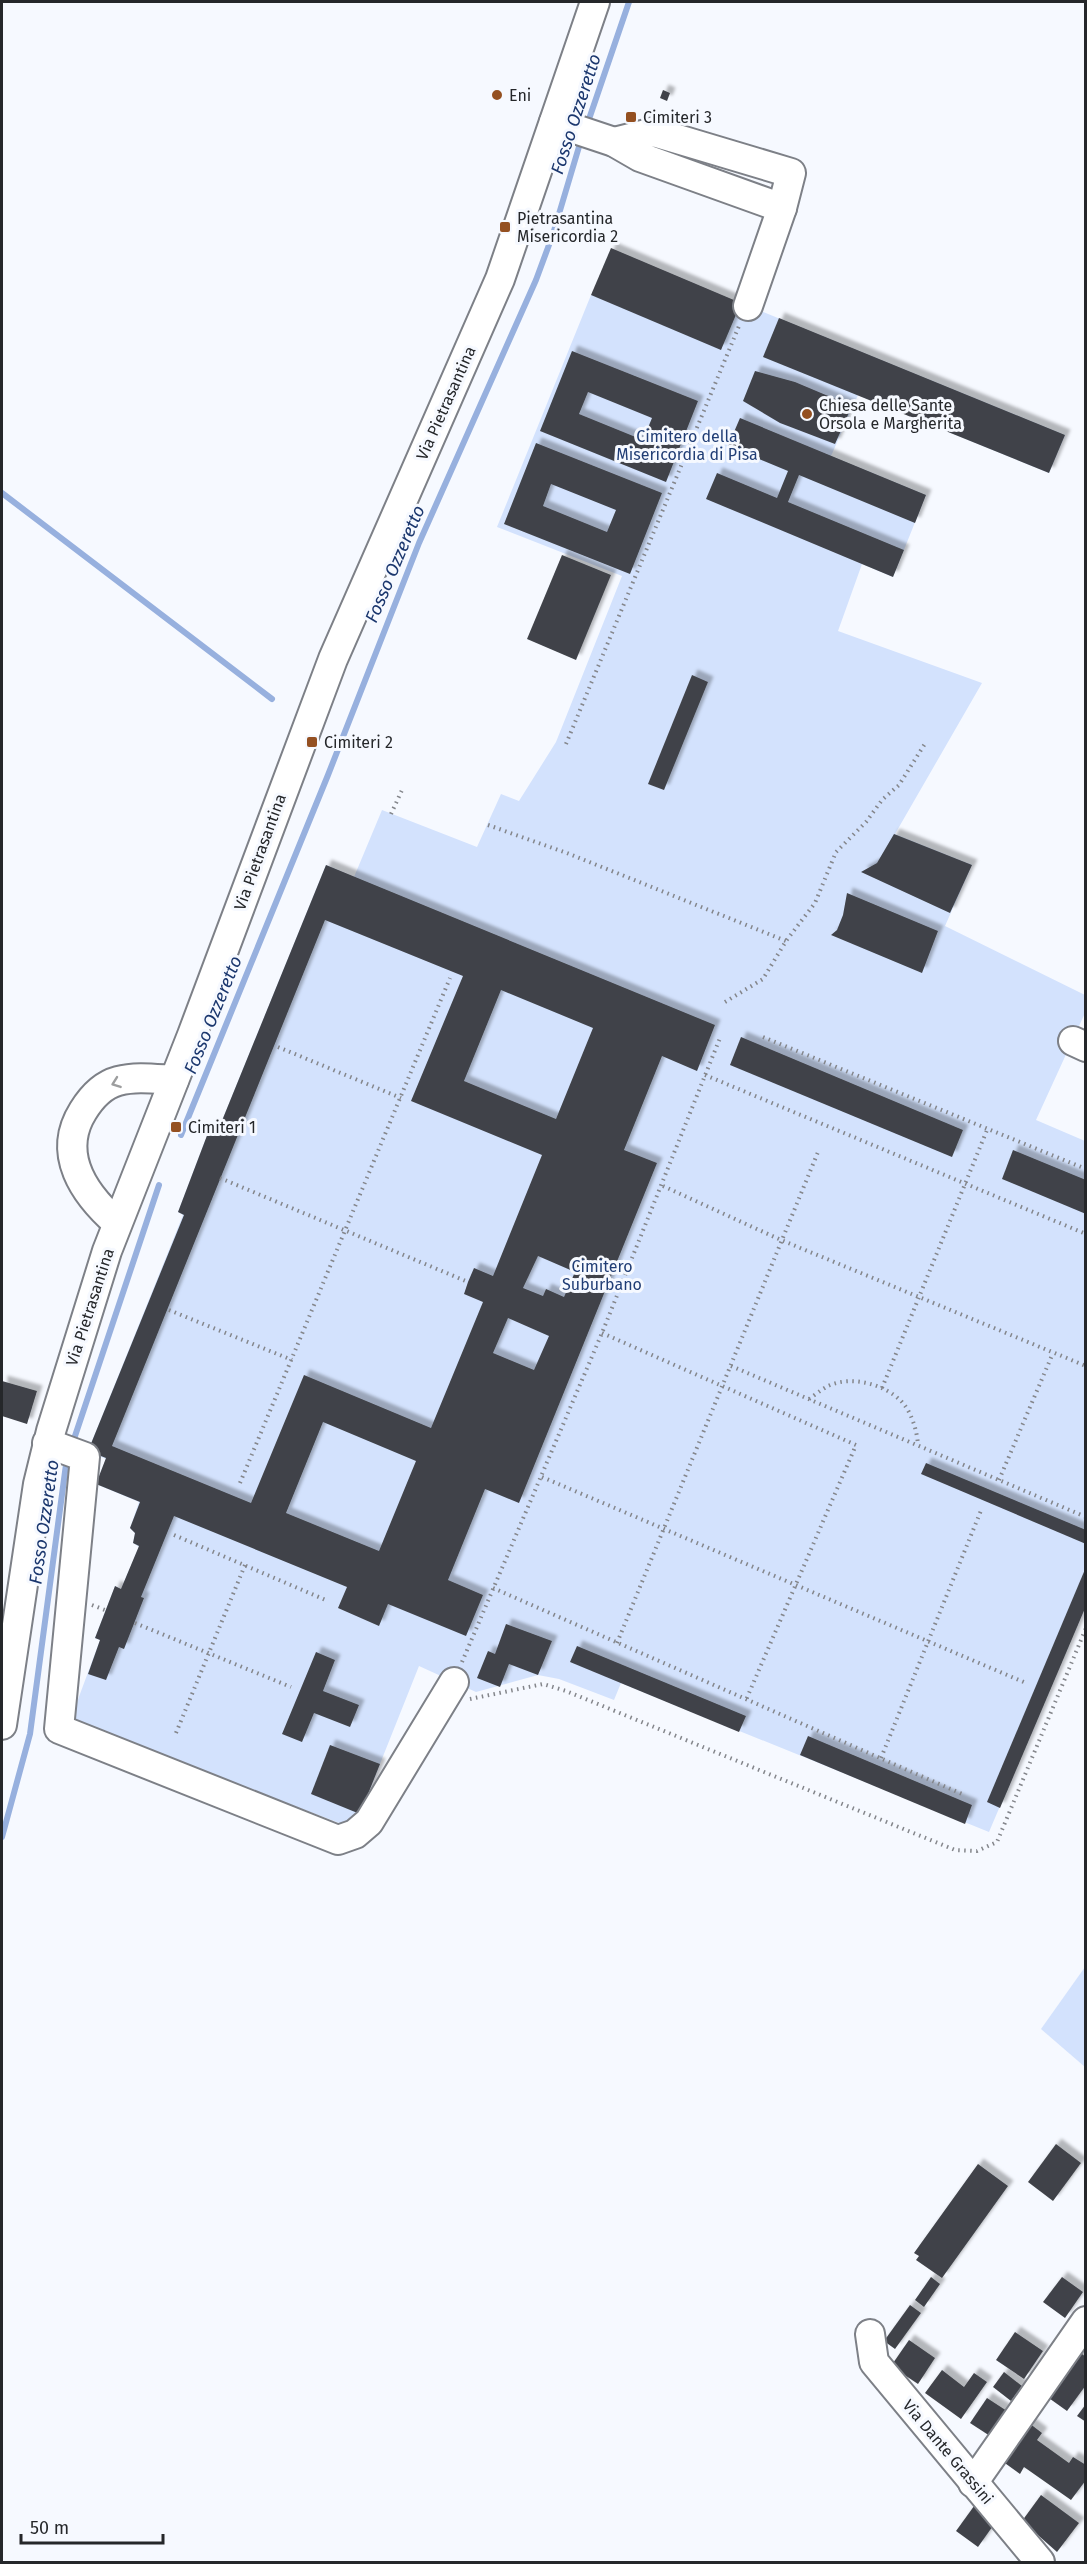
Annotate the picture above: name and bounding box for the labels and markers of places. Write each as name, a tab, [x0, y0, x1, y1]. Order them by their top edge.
place label: Eni	[509, 86, 531, 105]
marker: Eni	[490, 88, 504, 102]
place label: Cimiteri 3	[643, 108, 712, 127]
marker: Cimiteri 3	[624, 110, 638, 124]
place label: Pietrasantina Misericordia 2	[517, 209, 618, 246]
marker: Pietrasantina Misericordia 2	[498, 220, 512, 234]
place label: Chiesa delle Sante Orsola e Margherita	[819, 396, 962, 433]
marker: Chiesa delle Sante Orsola e Margherita	[800, 407, 814, 421]
place label: Cimiteri 2	[324, 733, 393, 752]
marker: Cimiteri 2	[305, 735, 319, 749]
place label: Cimiteri 1	[188, 1118, 256, 1137]
marker: Cimiteri 1	[169, 1120, 183, 1134]

